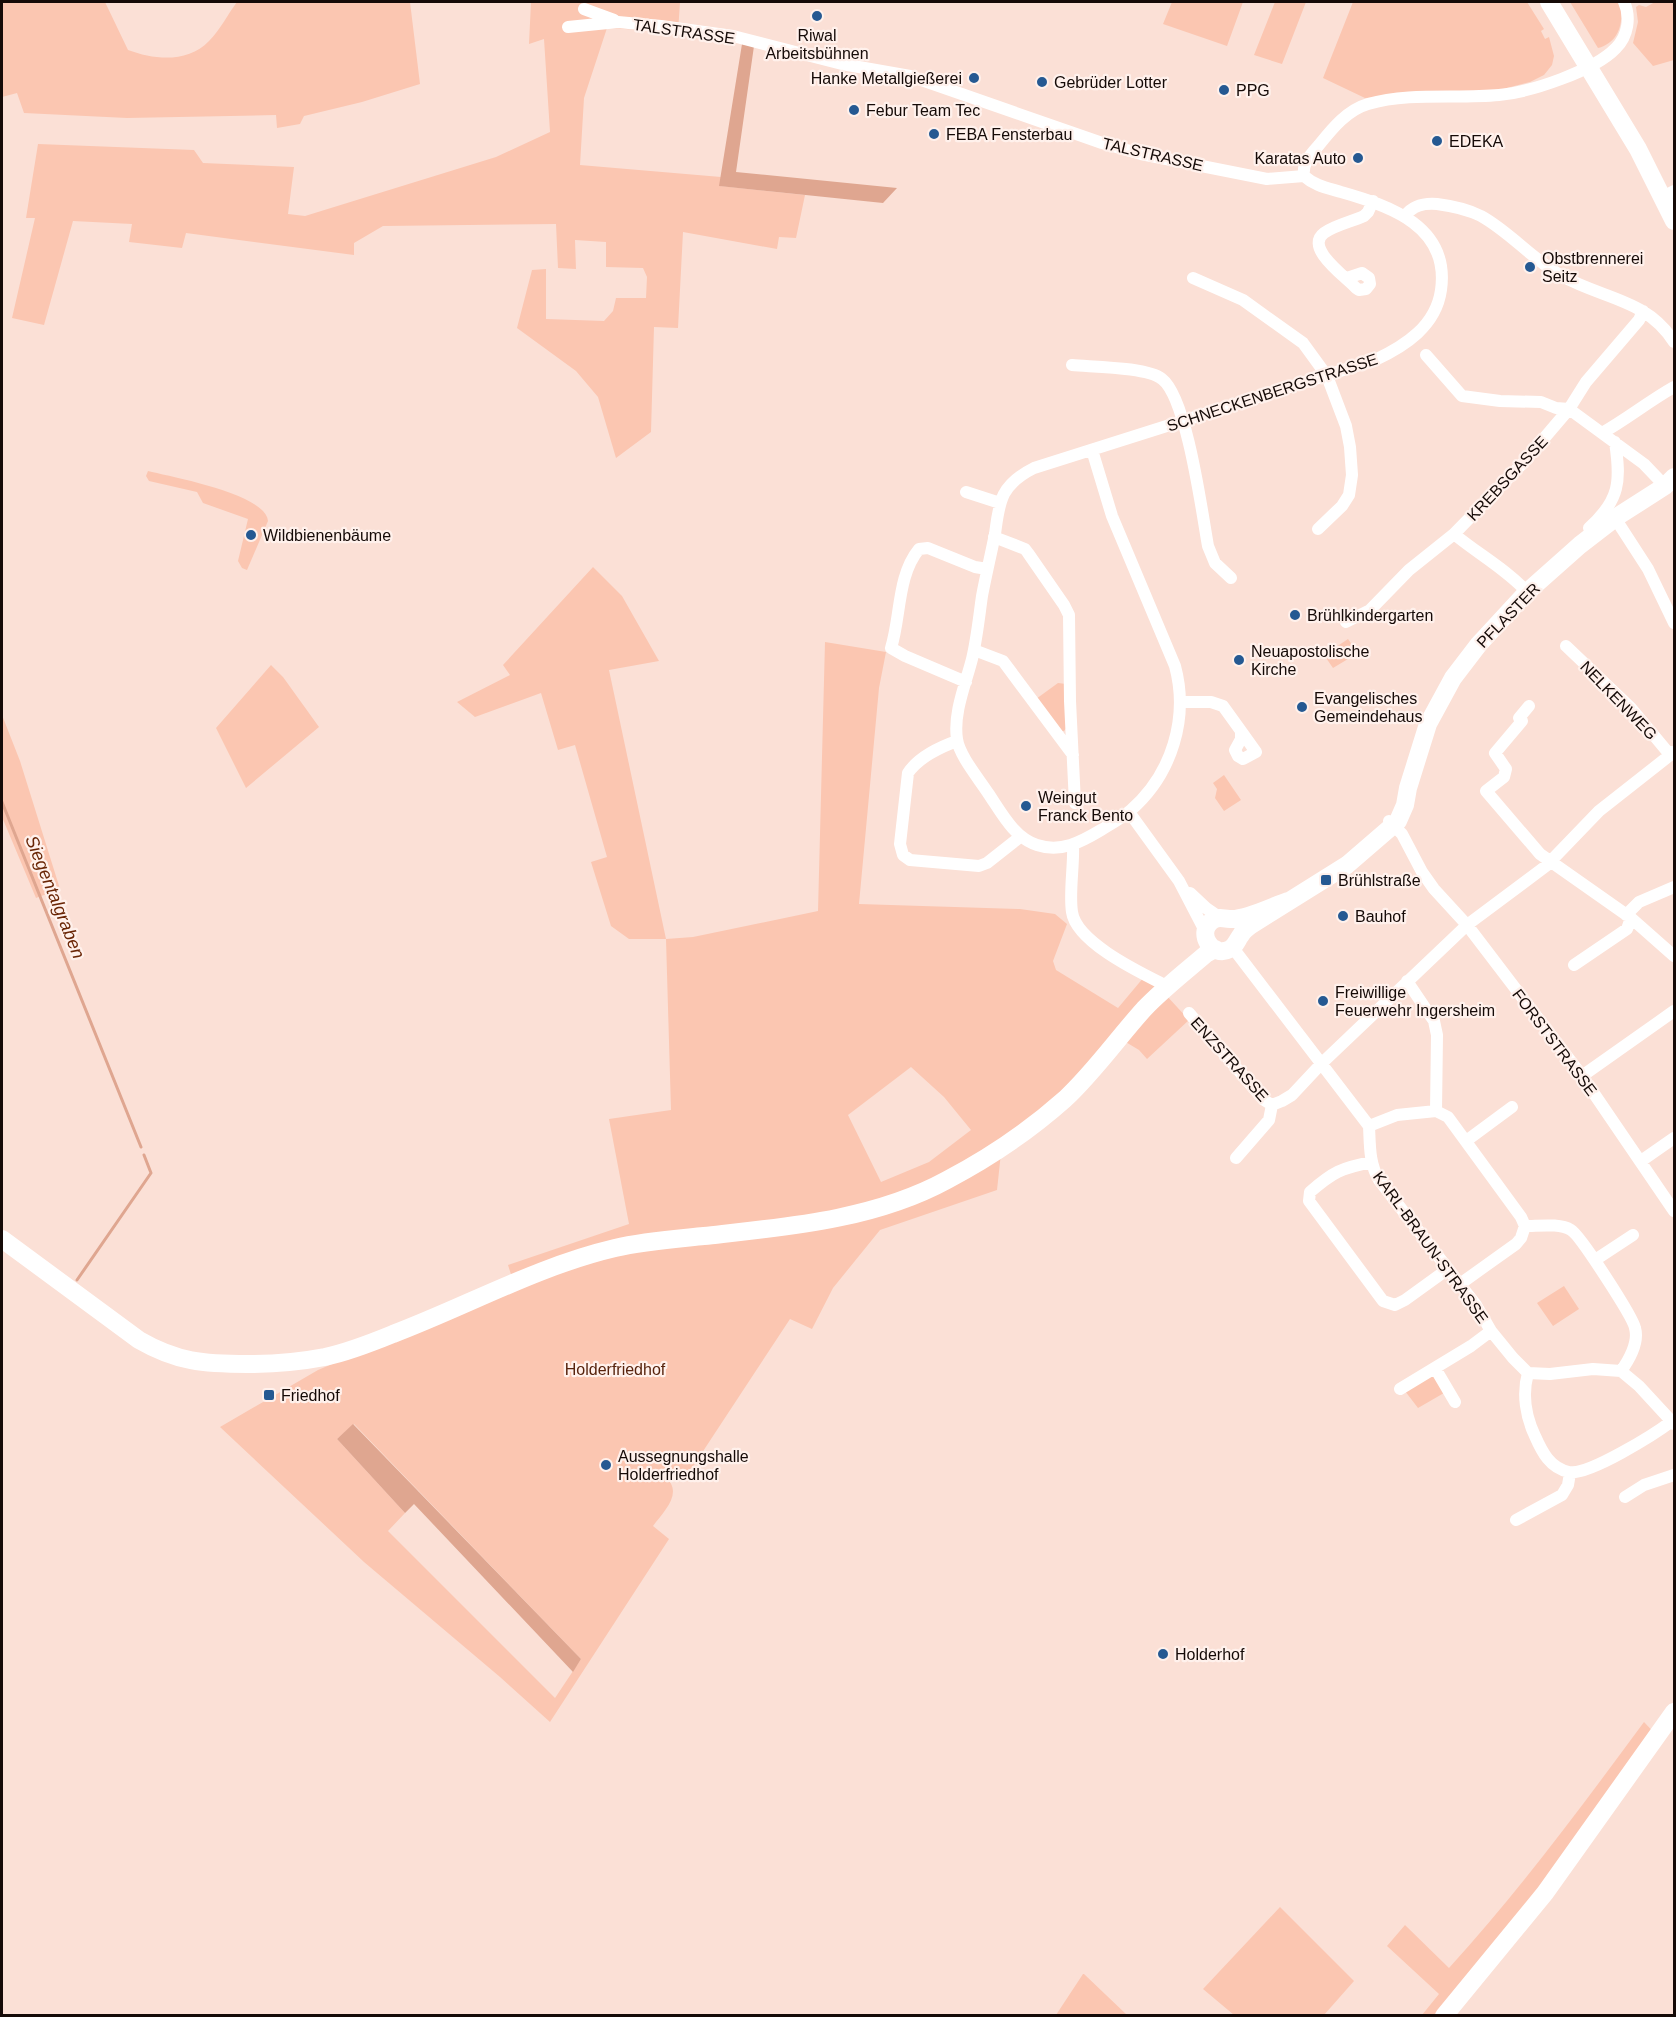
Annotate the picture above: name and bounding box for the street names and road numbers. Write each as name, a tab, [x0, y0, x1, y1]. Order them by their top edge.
street label: TALSTRASSE	[632, 16, 736, 47]
street label: TALSTRASSE	[1101, 135, 1205, 174]
street label: SCHNECKENBERGSTRASSE	[1165, 350, 1380, 435]
street label: KREBSGASSE	[1464, 433, 1551, 524]
street label: PFLASTER	[1474, 580, 1543, 651]
street label: NELKENWEG	[1577, 658, 1660, 743]
street label: FORSTSTRASSE	[1509, 986, 1600, 1099]
street label: ENZSTRASSE	[1188, 1014, 1272, 1105]
street label: KARL-BRAUN-STRASSE	[1370, 1168, 1491, 1326]

